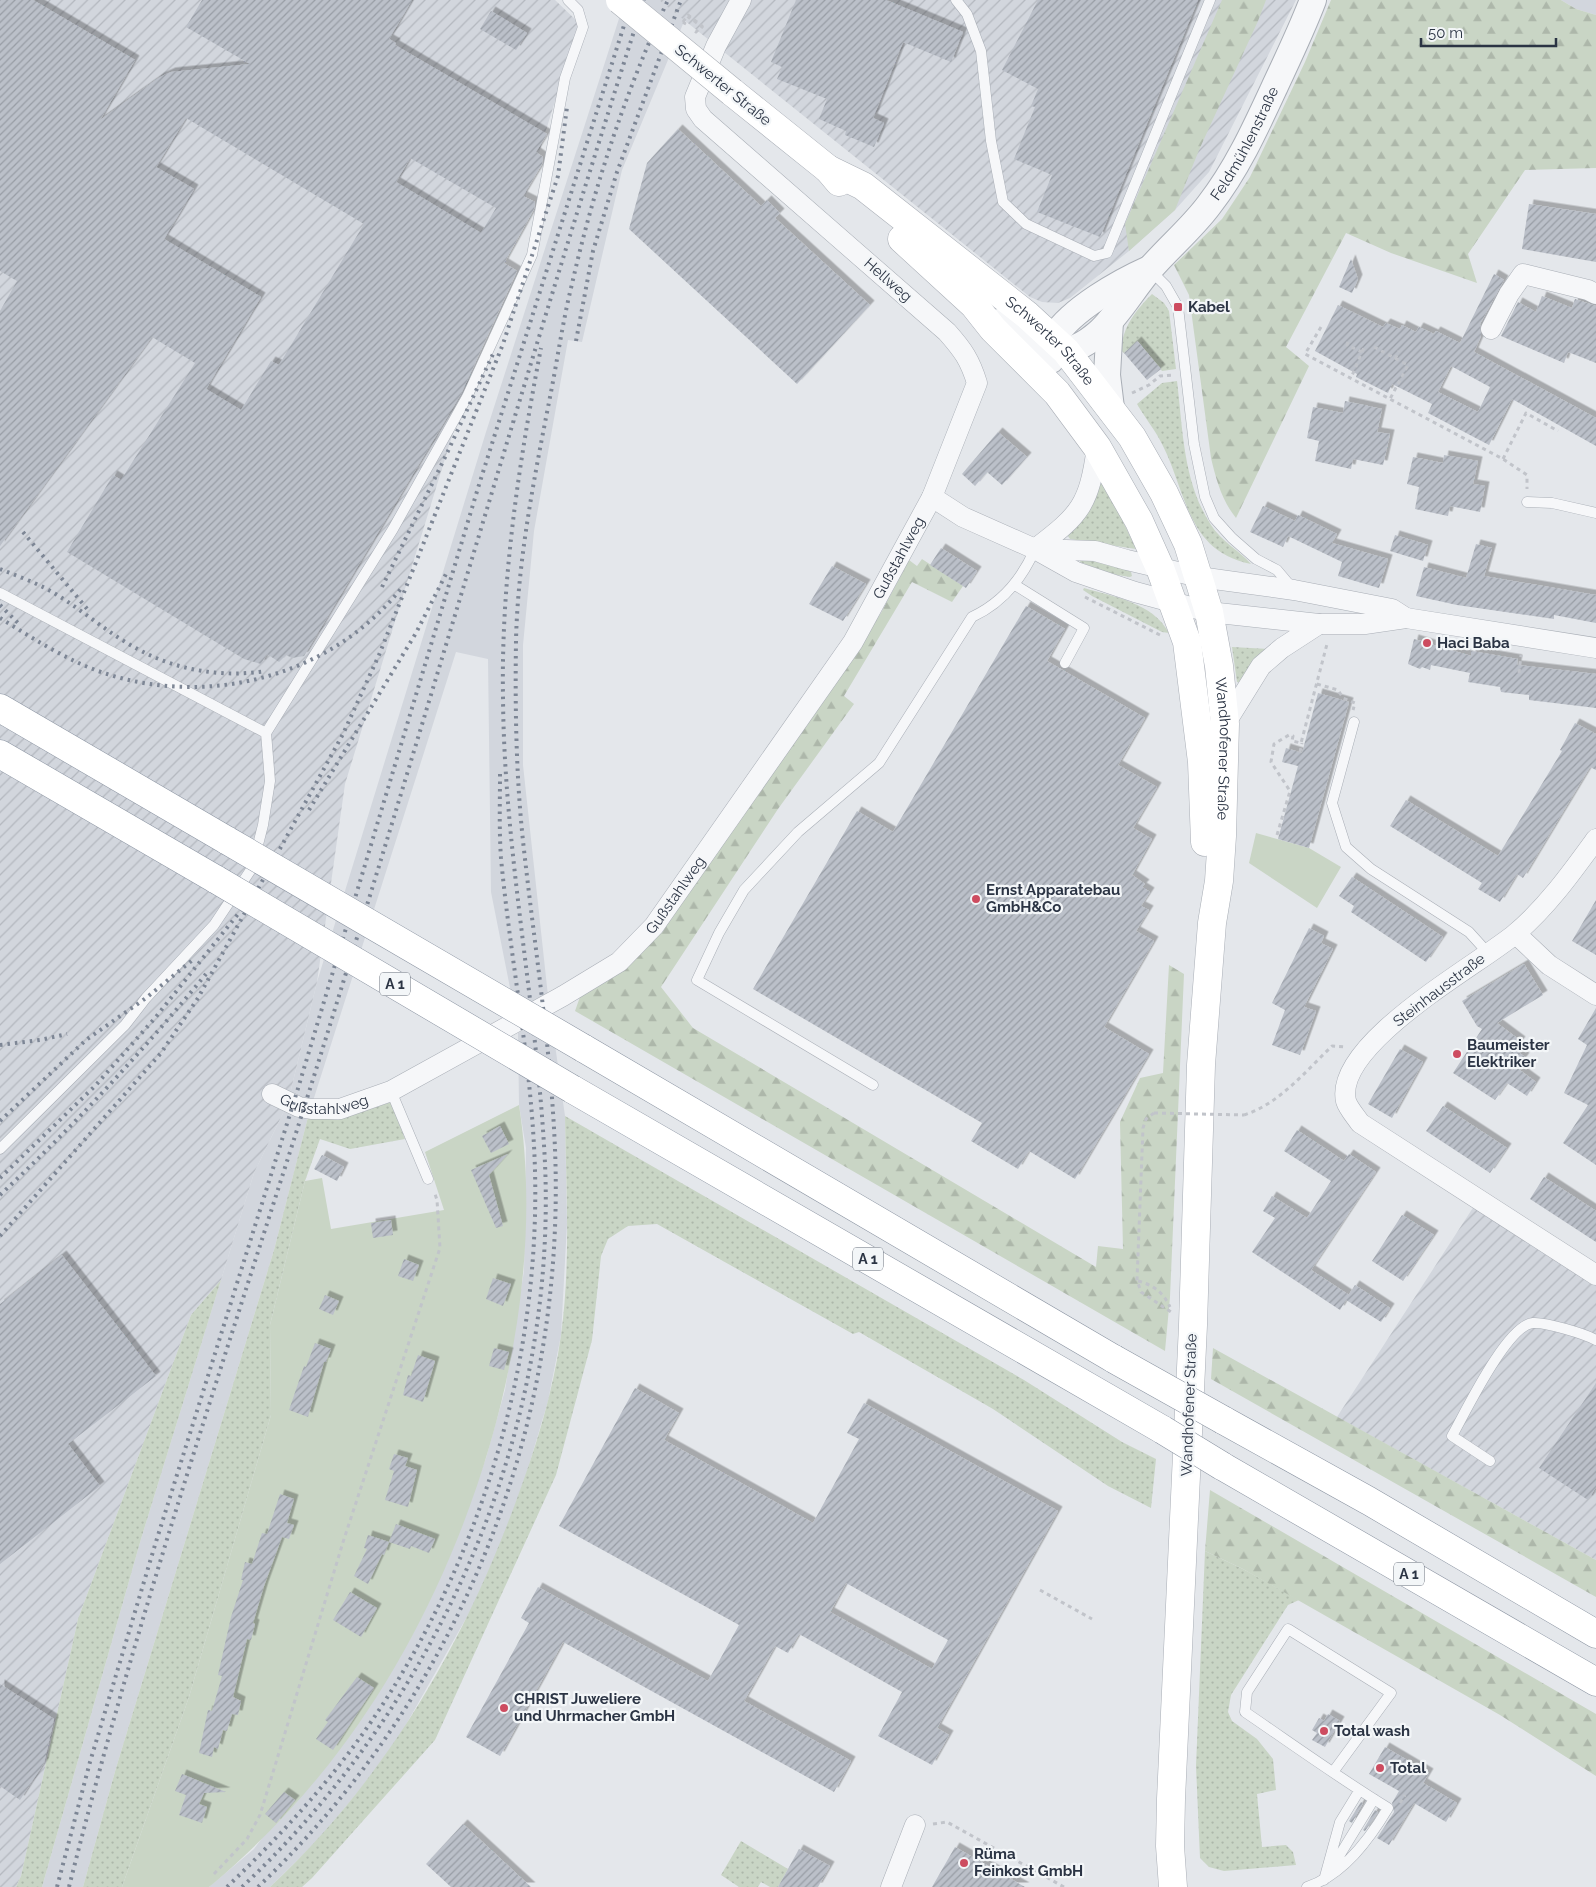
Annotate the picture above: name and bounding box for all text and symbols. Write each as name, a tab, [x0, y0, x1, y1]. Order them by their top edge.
scale bar	[1421, 15, 1556, 47]
text: 50 m	[1428, 24, 1463, 42]
street label: Schwerter Straße	[671, 41, 775, 129]
street label: Feldmühlenstraße	[1207, 84, 1282, 204]
street label: Hellweg	[860, 254, 916, 306]
street label: Schwerter Straße	[1002, 292, 1098, 389]
place label: Kabel	[1188, 298, 1230, 316]
marker: Kabel	[1172, 301, 1184, 313]
street label: Gußstahlweg	[869, 514, 929, 602]
place label: Haci Baba	[1437, 634, 1510, 652]
marker: Haci Baba	[1421, 637, 1433, 649]
street label: Wandhofener Straße	[1211, 676, 1234, 821]
street label: Gußstahlweg	[642, 853, 709, 938]
place label: Ernst Apparatebau GmbH&Co	[986, 881, 1120, 916]
marker: Ernst Apparatebau GmbH&Co	[970, 893, 982, 905]
street label: Steinhausstraße	[1389, 949, 1489, 1030]
road number: A 1	[380, 972, 410, 996]
place label: Baumeister Elektriker	[1467, 1036, 1550, 1071]
marker: Baumeister Elektriker	[1451, 1048, 1463, 1060]
street label: Gußstahlweg	[277, 1090, 371, 1118]
road number: A 1	[853, 1248, 883, 1270]
street label: Wandhofener Straße	[1178, 1333, 1200, 1477]
road number: A 1	[1394, 1562, 1424, 1586]
place label: CHRIST Juweliere und Uhrmacher GmbH	[514, 1690, 675, 1725]
marker: CHRIST Juweliere und Uhrmacher GmbH	[498, 1702, 510, 1714]
place label: Total wash	[1334, 1722, 1410, 1740]
marker: Total wash	[1318, 1725, 1330, 1737]
place label: Total	[1390, 1759, 1426, 1777]
marker: Total	[1374, 1762, 1386, 1774]
place label: Rüma Feinkost GmbH	[974, 1845, 1083, 1880]
marker: Rüma Feinkost GmbH	[958, 1857, 970, 1869]

